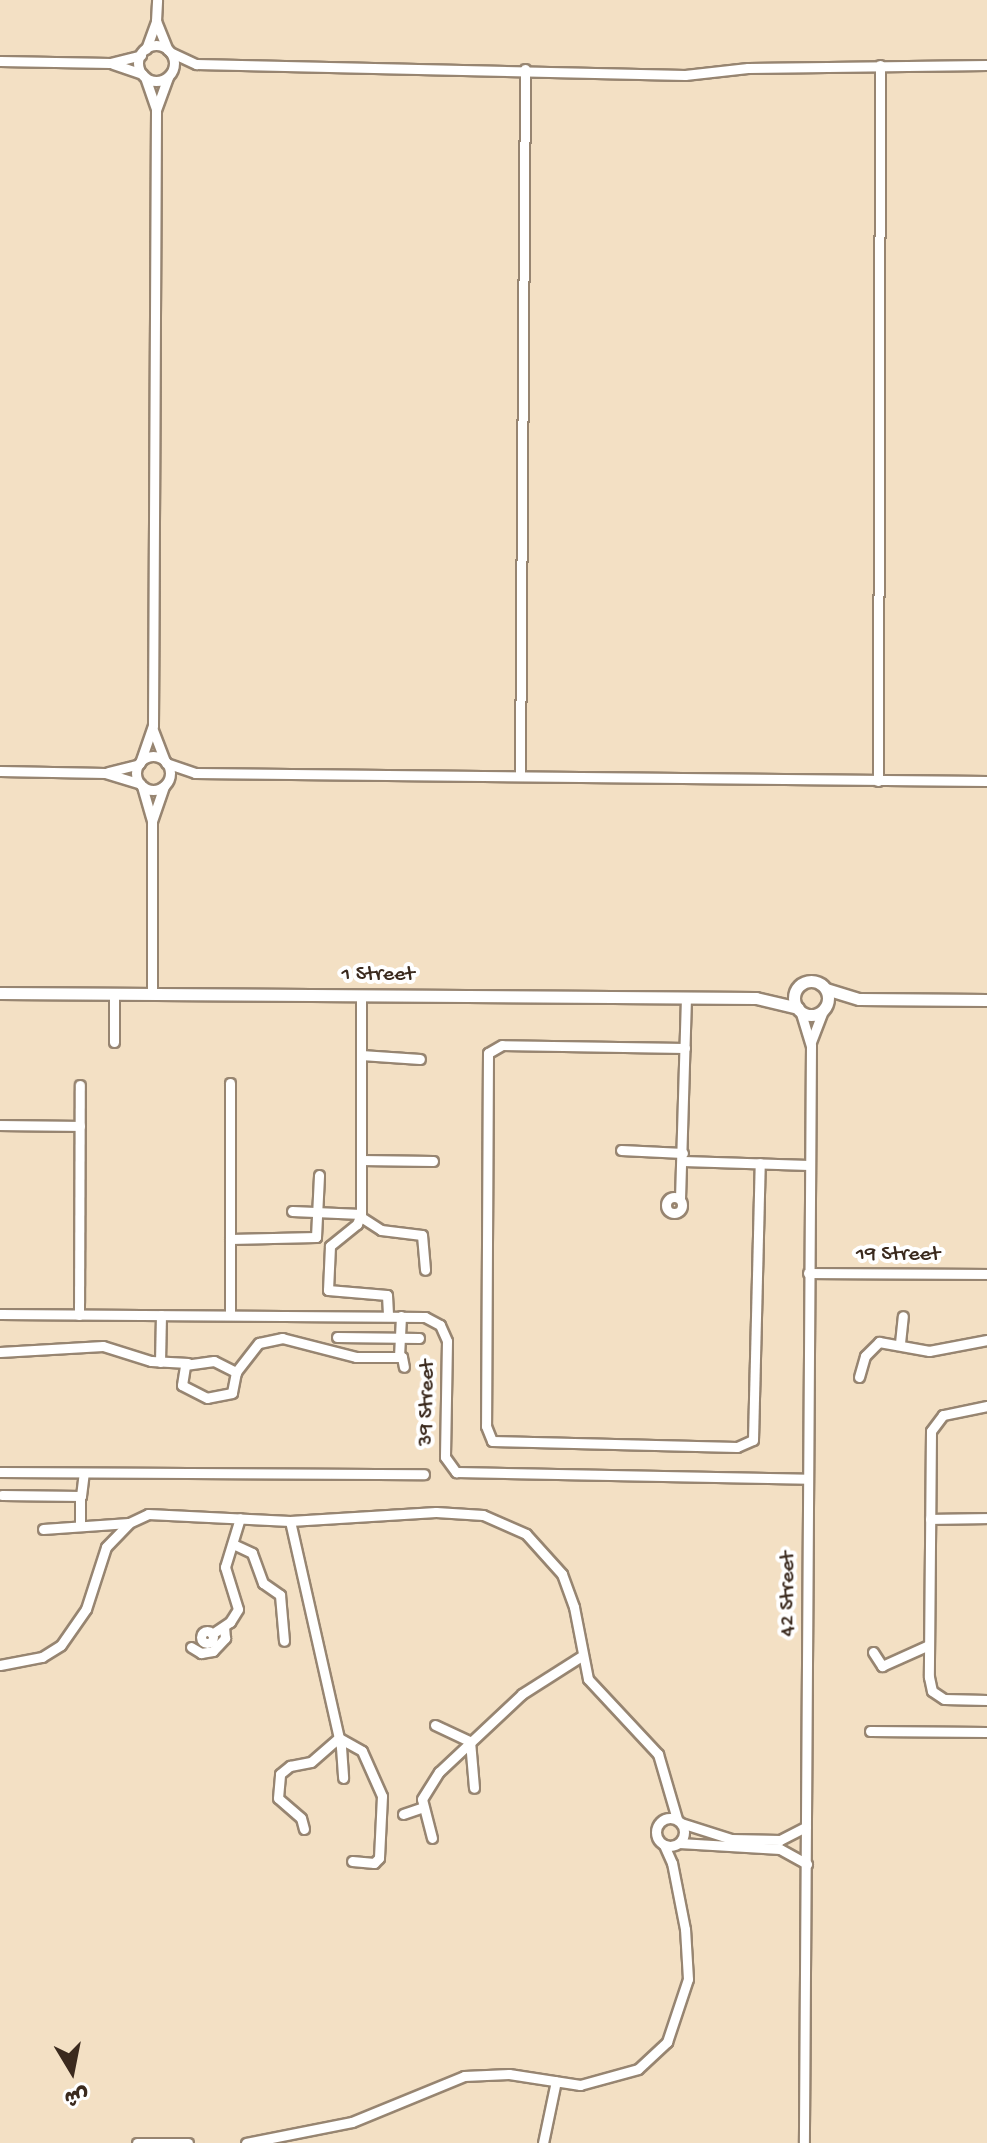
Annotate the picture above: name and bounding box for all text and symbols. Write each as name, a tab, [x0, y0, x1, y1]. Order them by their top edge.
street label: 1 Street	[342, 963, 414, 989]
street label: 19 Street	[856, 1243, 940, 1269]
street label: 39 Street	[414, 1360, 442, 1446]
street label: 42 Street	[776, 1551, 802, 1637]
north arrow	[32, 2031, 112, 2111]
text: ش	[62, 2080, 90, 2110]

